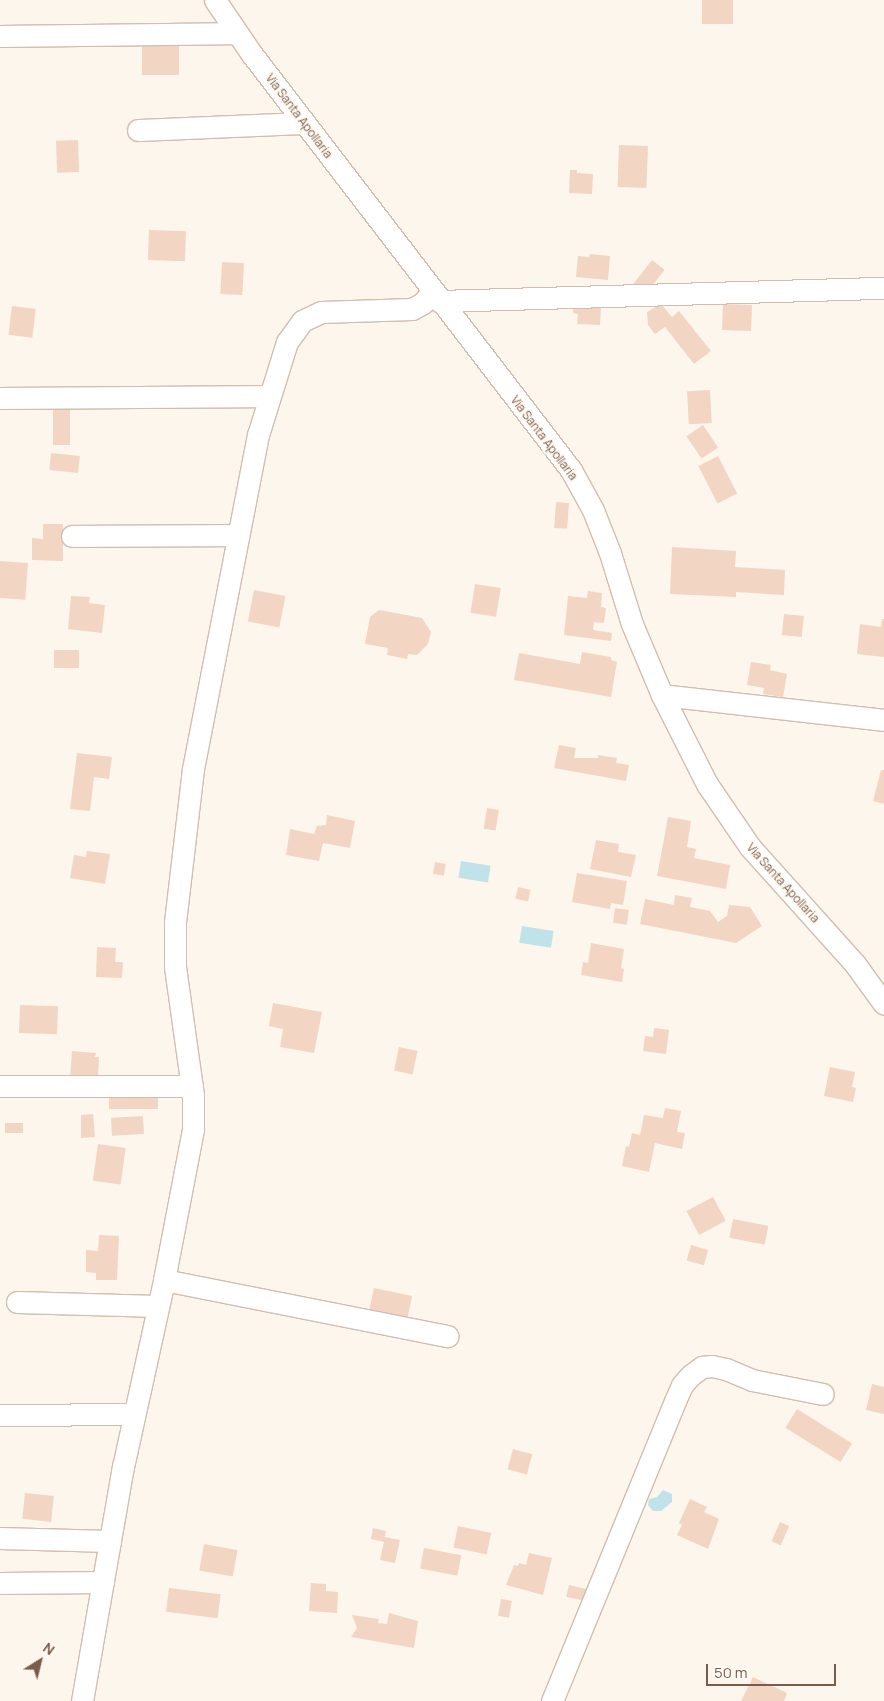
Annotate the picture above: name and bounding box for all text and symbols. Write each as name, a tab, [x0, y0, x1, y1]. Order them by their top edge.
street label: Via Santa Apollaria	[263, 71, 335, 161]
street label: Via Santa Apollaria	[508, 393, 580, 483]
street label: Via Santa Apollaria	[744, 840, 822, 926]
north arrow	[15, 1636, 65, 1686]
text: N	[39, 1638, 59, 1659]
scale bar	[709, 1654, 839, 1686]
text: 50 m	[714, 1662, 748, 1683]

